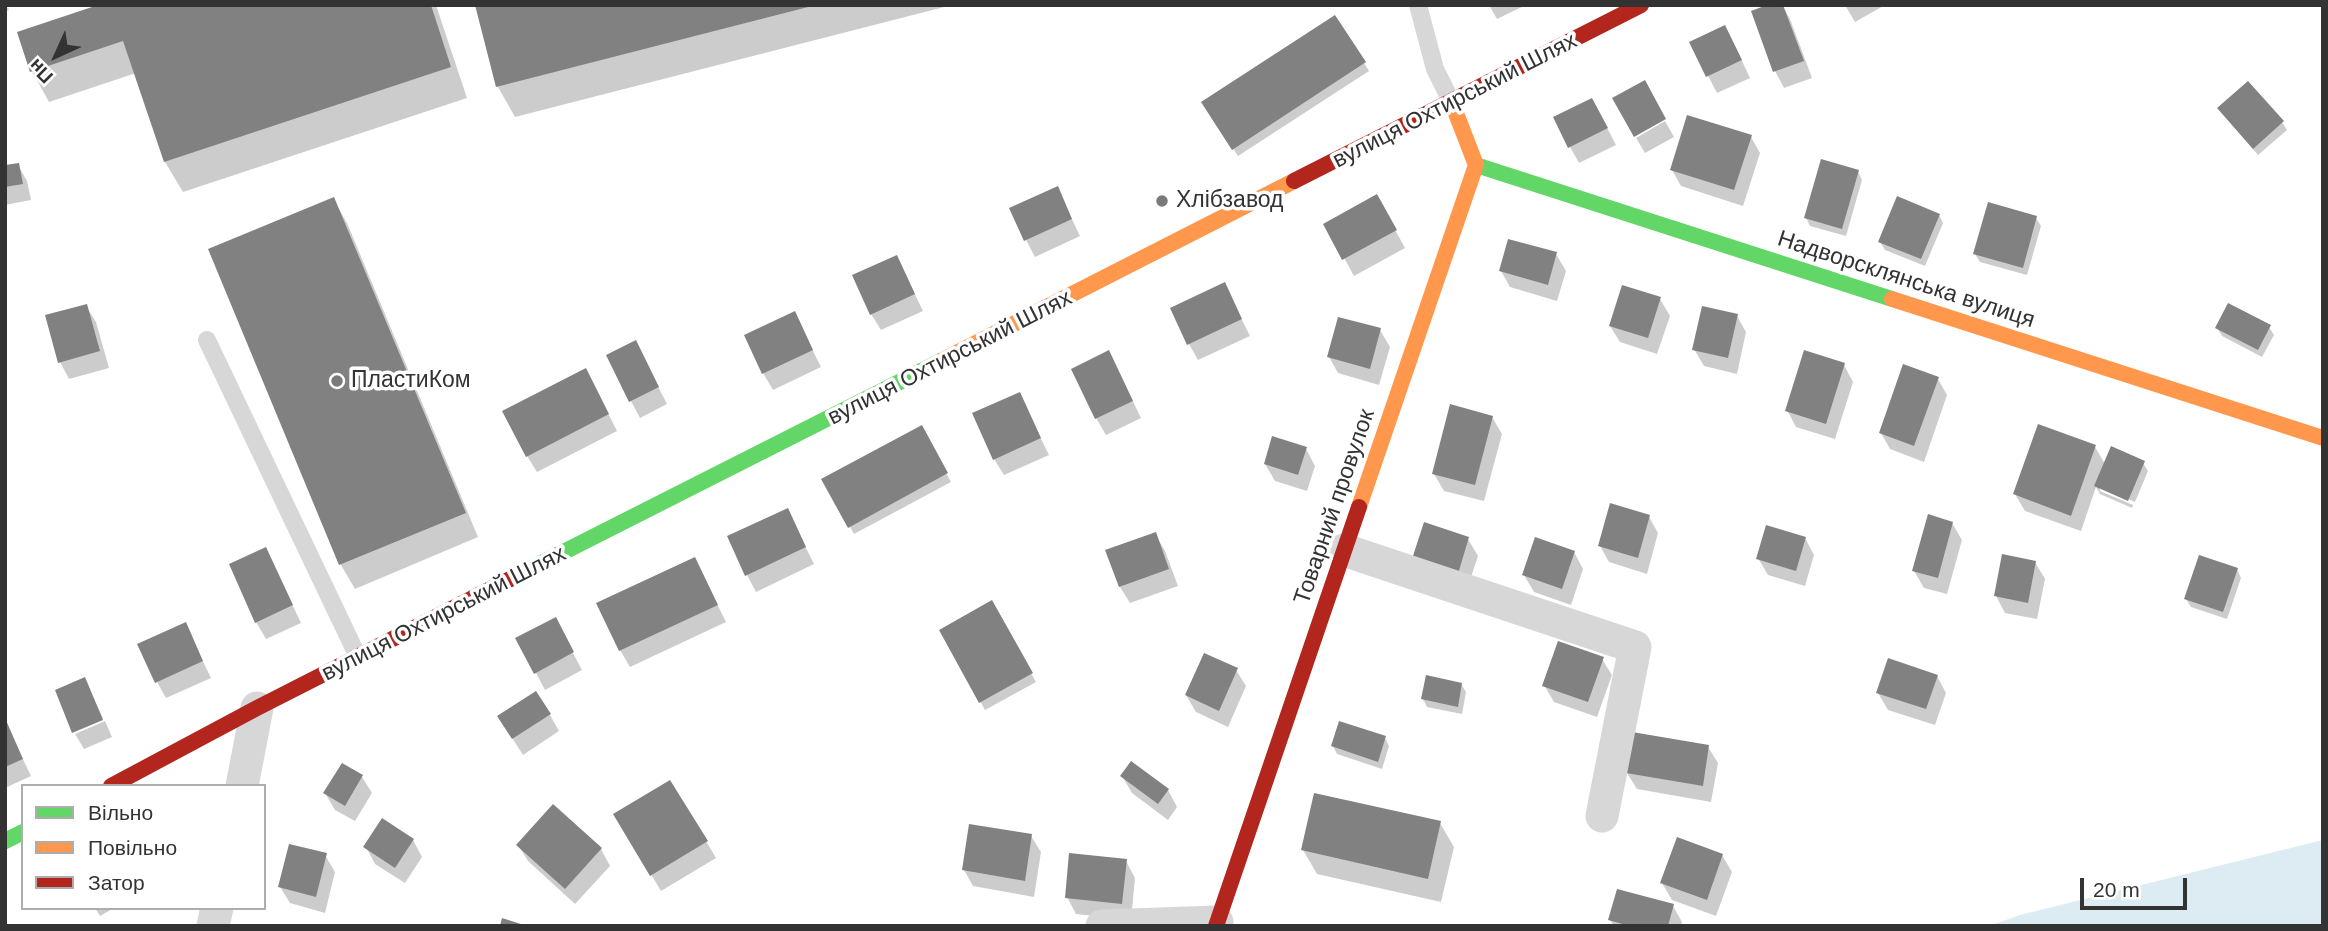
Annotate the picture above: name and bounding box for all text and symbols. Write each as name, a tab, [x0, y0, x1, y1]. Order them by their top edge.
north arrow	[21, 21, 91, 91]
street label: вулиця Охтирський Шлях	[1328, 27, 1582, 175]
text: Пн	[24, 55, 57, 88]
place label: Хлібзавод	[1176, 187, 1284, 215]
marker: Хлібзавод	[1154, 193, 1170, 209]
street label: Надворсклянська вулиця	[1774, 225, 2038, 335]
street label: вулиця Охтирський Шлях	[823, 284, 1077, 432]
place label: ПластиКом	[351, 367, 471, 395]
marker: ПластиКом	[329, 373, 345, 389]
street label: Товарний провулок	[1289, 406, 1381, 608]
street label: вулиця Охтирський Шлях	[317, 540, 571, 688]
legend	[21, 784, 266, 910]
text: Вільно	[88, 801, 153, 824]
text: Повільно	[88, 836, 177, 859]
scale bar	[2083, 864, 2190, 908]
text: Затор	[88, 871, 145, 894]
text: 20 m	[2093, 878, 2140, 901]

